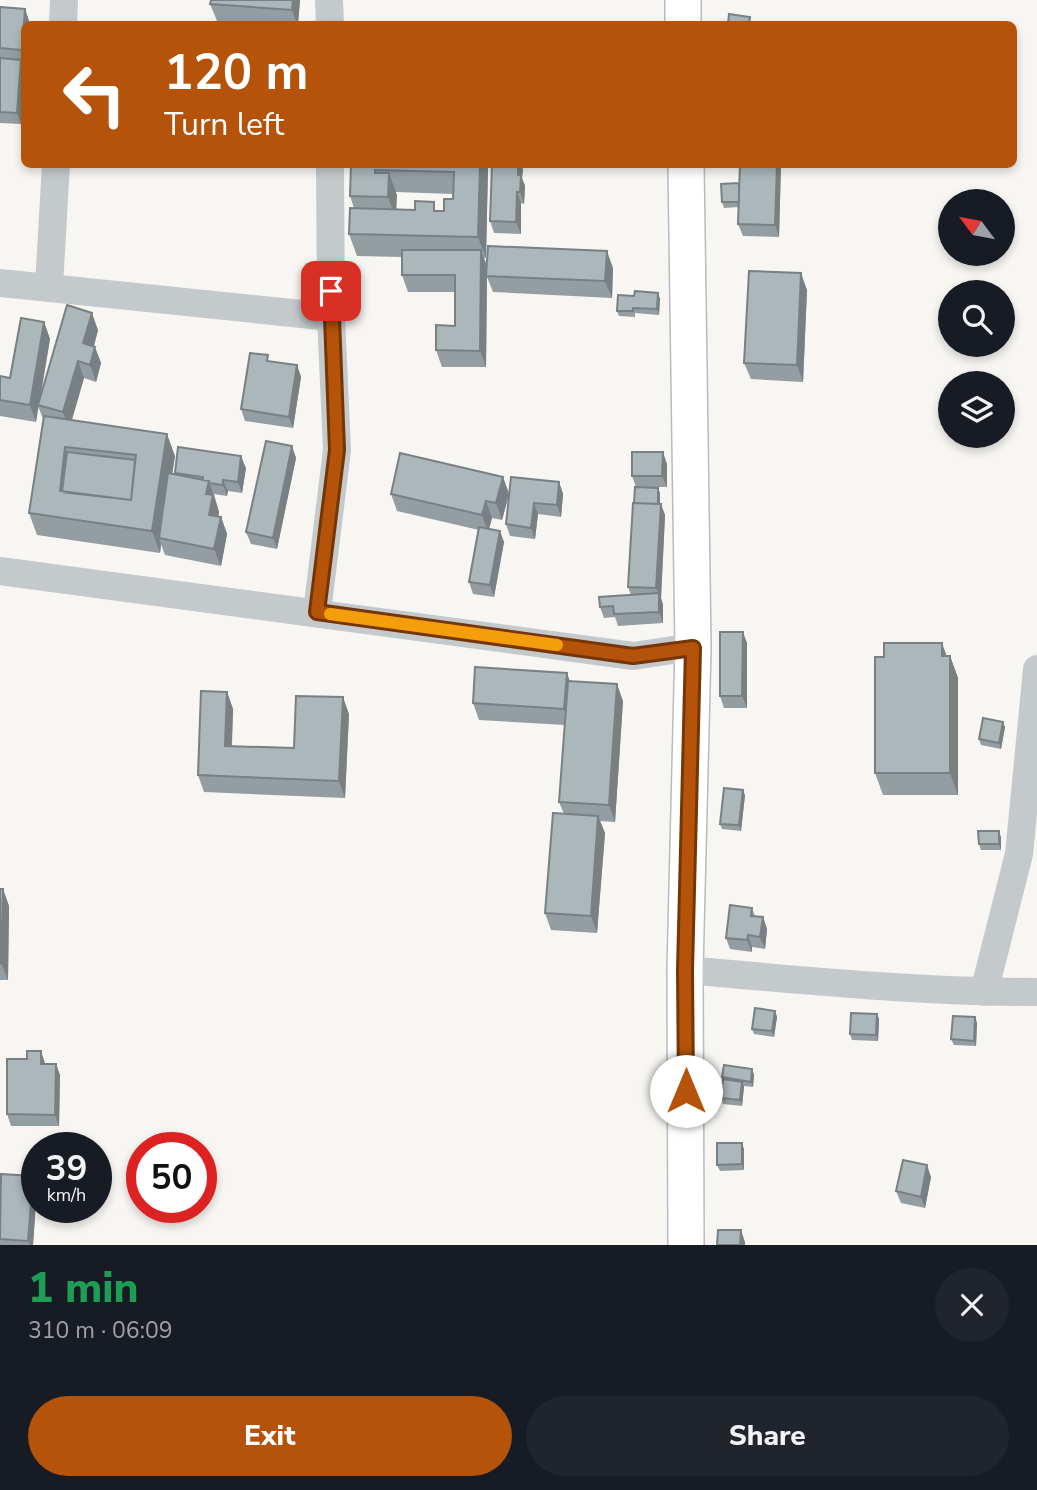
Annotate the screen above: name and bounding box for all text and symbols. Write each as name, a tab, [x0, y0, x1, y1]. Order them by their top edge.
text: 120 m	[164, 39, 308, 106]
icon: left	[49, 49, 140, 140]
text: Turn left	[164, 103, 284, 146]
north arrow	[938, 189, 1015, 266]
map controls	[938, 189, 1015, 448]
pin	[301, 261, 361, 321]
icon: arrive	[312, 272, 350, 310]
button: search	[938, 280, 1015, 357]
button: layers	[938, 371, 1015, 448]
position arrow	[649, 1054, 723, 1128]
speed limit sign: 50	[126, 1132, 217, 1223]
text: 39	[45, 1145, 88, 1192]
text: km/h	[47, 1183, 86, 1207]
text: 1 min	[28, 1260, 138, 1317]
button: close	[935, 1268, 1009, 1342]
text: 310 m · 06:09	[28, 1315, 173, 1346]
button: Exit	[28, 1396, 512, 1476]
button: Share	[526, 1396, 1009, 1476]

